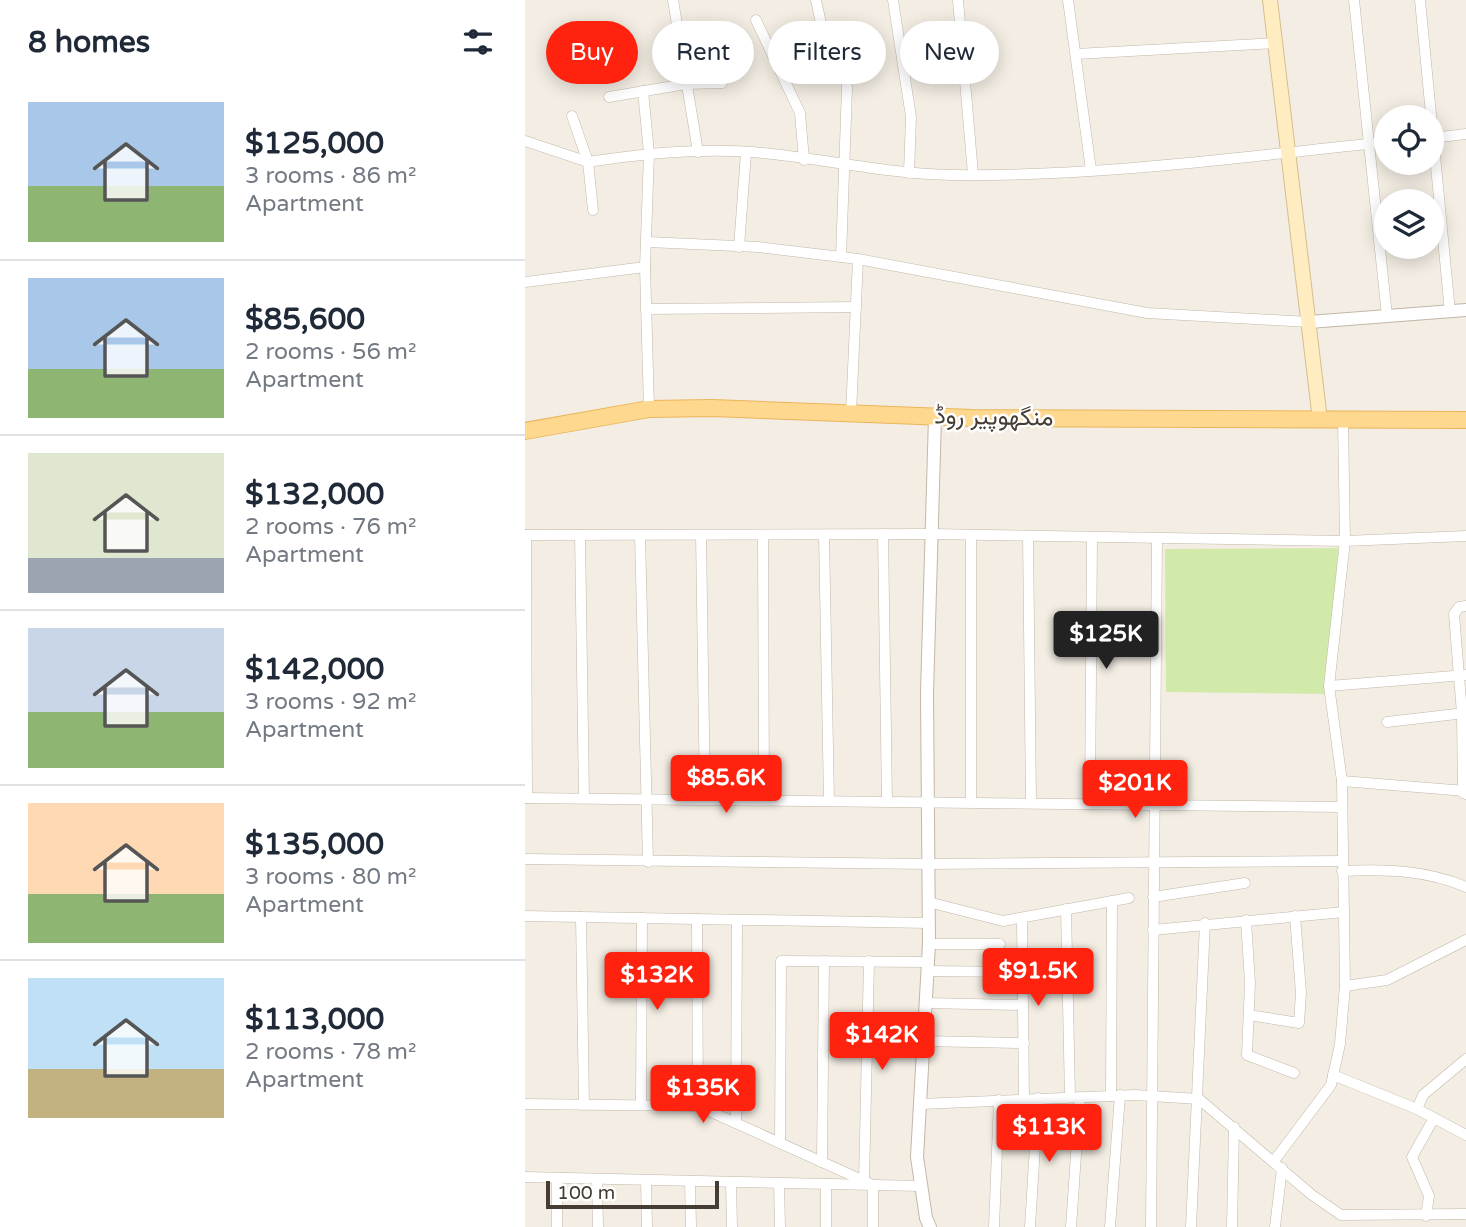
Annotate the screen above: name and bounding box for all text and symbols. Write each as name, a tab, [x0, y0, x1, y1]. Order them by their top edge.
chip: Buy	[546, 21, 638, 84]
chip: Rent	[652, 21, 754, 84]
chip: Filters	[768, 21, 886, 84]
chip: New	[900, 21, 999, 84]
icon: filters	[459, 23, 497, 61]
text: 8 homes	[28, 24, 150, 61]
map controls	[1374, 105, 1444, 259]
button: locate	[1374, 105, 1444, 175]
text: $125,000	[245, 125, 384, 162]
icon: home	[84, 130, 168, 214]
text: 3 rooms · 86 m²	[245, 162, 416, 190]
button: layers	[1374, 189, 1444, 259]
text: Apartment	[245, 190, 364, 218]
text: $85,600	[245, 301, 365, 338]
icon: home	[84, 306, 168, 390]
text: 2 rooms · 56 m²	[245, 338, 416, 366]
text: Apartment	[245, 366, 364, 394]
street label: منگھوپیر روڈ	[934, 401, 1054, 434]
text: $132,000	[245, 476, 384, 513]
icon: home	[84, 481, 168, 565]
text: 2 rooms · 76 m²	[245, 513, 416, 541]
text: Apartment	[245, 541, 364, 569]
pin: $125K	[1057, 612, 1155, 671]
text: $125K	[1070, 620, 1142, 648]
text: $142,000	[245, 651, 384, 688]
icon: home	[84, 656, 168, 740]
text: 3 rooms · 92 m²	[245, 688, 416, 716]
text: Apartment	[245, 716, 364, 744]
pin: $85.6K	[669, 756, 783, 815]
pin: $201K	[1086, 760, 1184, 820]
text: $85.6K	[687, 764, 765, 792]
text: $201K	[1099, 769, 1171, 797]
text: $135,000	[245, 826, 384, 863]
icon: home	[84, 831, 168, 915]
text: 3 rooms · 80 m²	[245, 863, 416, 891]
text: Apartment	[245, 891, 364, 919]
pin: $91.5K	[981, 948, 1095, 1008]
pin: $132K	[608, 953, 706, 1012]
text: $91.5K	[999, 957, 1077, 985]
text: $132K	[621, 961, 693, 989]
text: $113,000	[245, 1001, 384, 1038]
icon: home	[84, 1006, 168, 1090]
pin: $142K	[833, 1012, 931, 1072]
text: $142K	[846, 1021, 918, 1049]
text: 2 rooms · 78 m²	[245, 1038, 416, 1066]
text: Apartment	[245, 1066, 364, 1094]
pin: $135K	[654, 1066, 752, 1125]
text: $135K	[667, 1074, 739, 1102]
pin: $113K	[1000, 1104, 1098, 1164]
text: $113K	[1013, 1113, 1085, 1141]
scale bar	[546, 1178, 719, 1210]
text: 100 m	[557, 1182, 615, 1204]

